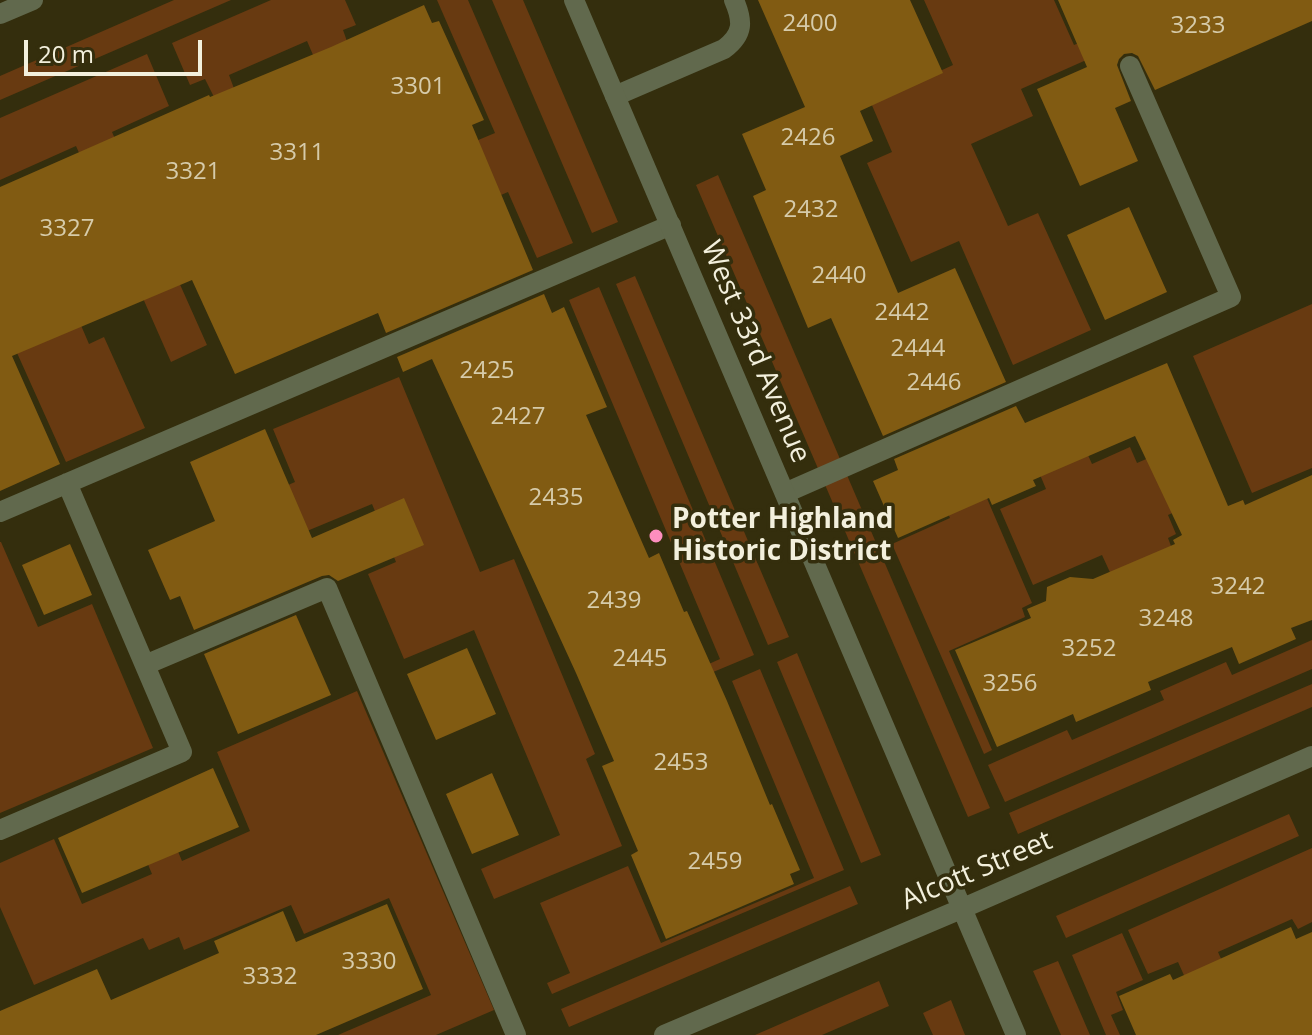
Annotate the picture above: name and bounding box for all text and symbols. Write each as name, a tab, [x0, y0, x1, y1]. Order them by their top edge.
house number: 2400	[783, 10, 837, 38]
house number: 3233	[1171, 12, 1225, 40]
scale bar	[28, 24, 206, 74]
text: 20 m	[38, 37, 94, 70]
house number: 3301	[391, 73, 445, 101]
house number: 2426	[781, 124, 835, 152]
house number: 3311	[270, 139, 324, 167]
house number: 3321	[166, 158, 220, 186]
house number: 2432	[784, 196, 838, 224]
house number: 3327	[40, 215, 94, 243]
street label: West 33rd Avenue	[693, 236, 817, 468]
house number: 2440	[812, 262, 866, 290]
house number: 2442	[875, 299, 929, 327]
house number: 2444	[891, 335, 945, 363]
house number: 2425	[460, 357, 514, 385]
house number: 2446	[907, 369, 961, 397]
house number: 2427	[491, 403, 545, 431]
house number: 2435	[529, 484, 583, 512]
place label: Potter Highland Historic District	[672, 503, 894, 569]
marker: Potter Highland Historic District	[647, 527, 665, 545]
house number: 3242	[1211, 573, 1265, 601]
house number: 2439	[587, 587, 641, 615]
house number: 3248	[1139, 605, 1193, 633]
house number: 3252	[1062, 635, 1116, 663]
house number: 2445	[613, 645, 667, 673]
house number: 3256	[983, 670, 1037, 698]
house number: 2453	[654, 749, 708, 777]
street label: Alcott Street	[897, 824, 1057, 918]
house number: 2459	[688, 848, 742, 876]
house number: 3330	[342, 948, 396, 976]
house number: 3332	[243, 963, 297, 991]

